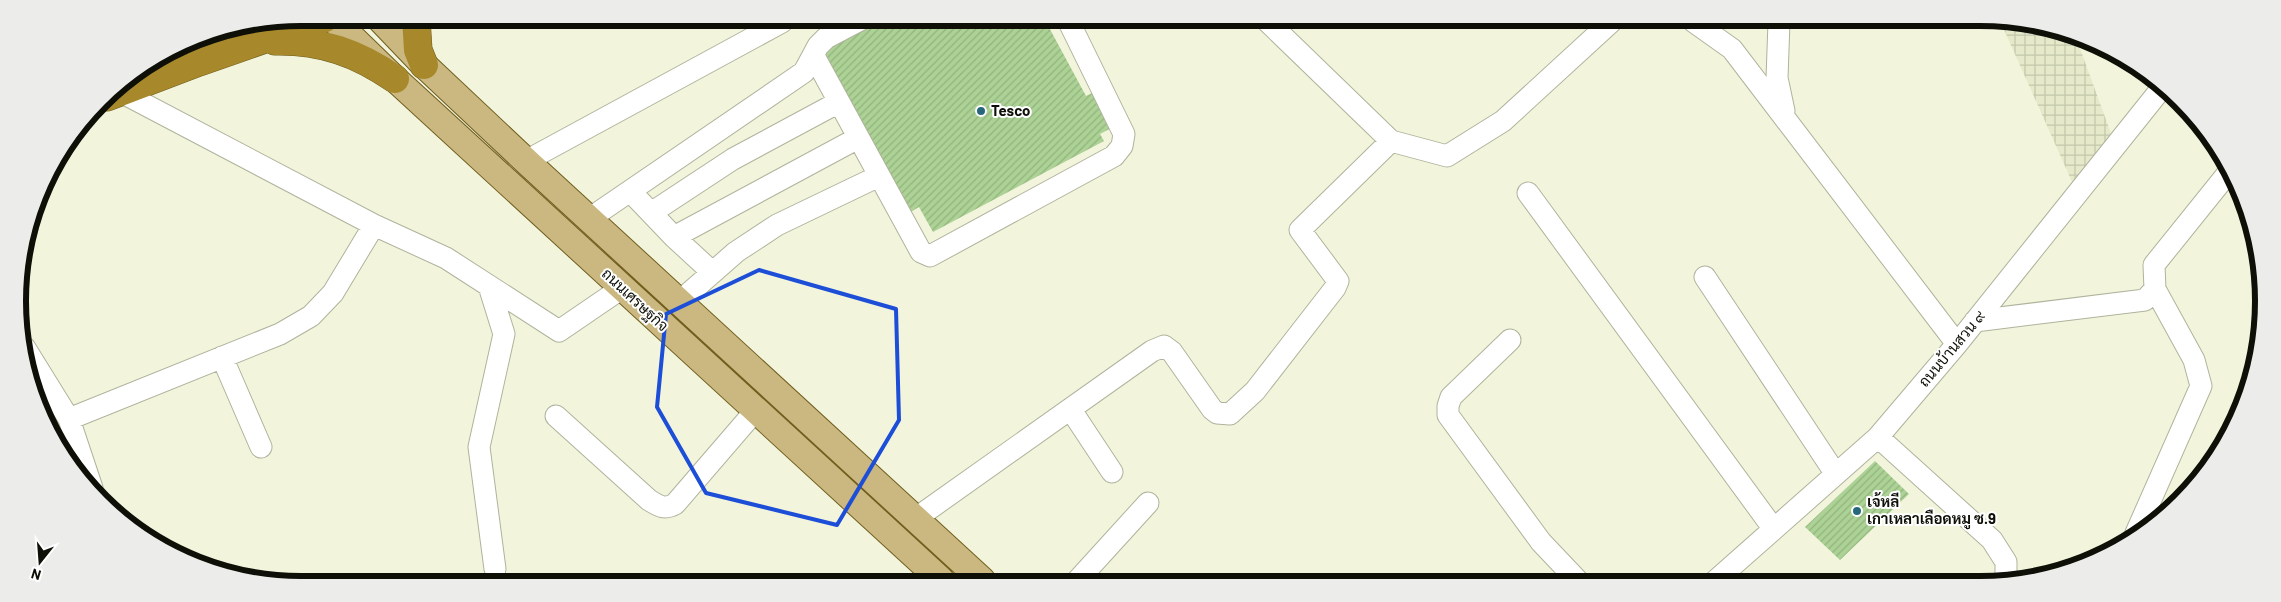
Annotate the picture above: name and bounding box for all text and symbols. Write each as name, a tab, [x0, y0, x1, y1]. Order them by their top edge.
place label: Tesco	[991, 101, 1030, 119]
marker: Tesco	[975, 105, 987, 117]
street label: ถนนเศรษฐกิจ	[597, 264, 673, 336]
street label: ถนนบ้านสวน ๙	[1914, 307, 1988, 390]
place label: เจ้หลี เกาเหลาเลือดหมู ซ.9	[1867, 492, 1996, 530]
marker: เจ้หลี เกาเหลาเลือดหมู ซ.9	[1851, 505, 1863, 517]
north arrow	[15, 537, 65, 587]
text: N	[29, 565, 43, 584]

